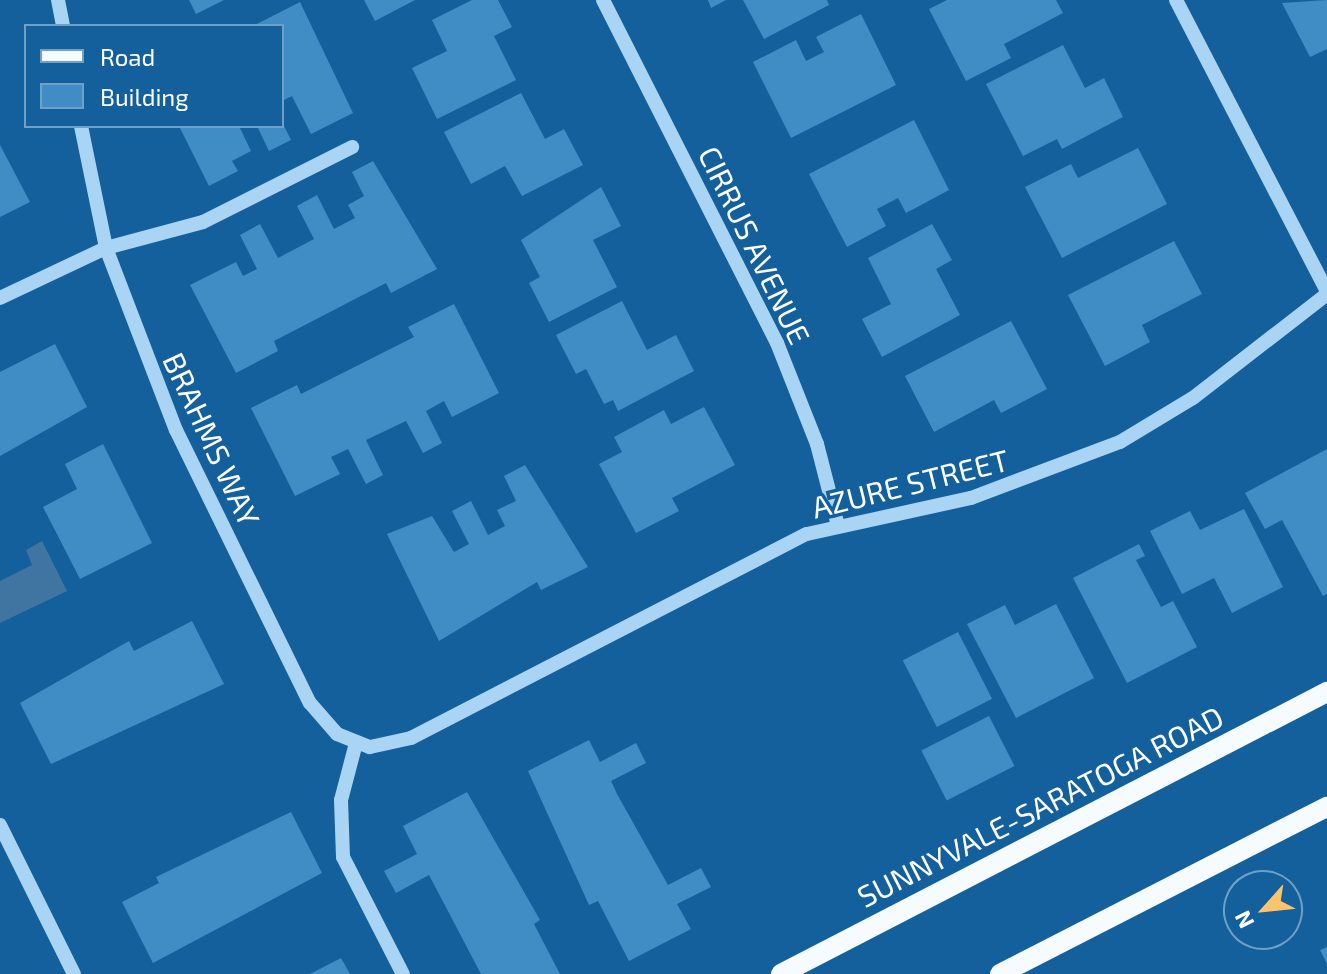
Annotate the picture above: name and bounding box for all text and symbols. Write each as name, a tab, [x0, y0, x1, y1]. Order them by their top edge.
legend	[24, 24, 284, 128]
text: Road	[100, 42, 155, 71]
text: Building	[100, 82, 189, 111]
street label: CIRRUS AVENUE	[691, 140, 819, 350]
street label: BRAHMS WAY	[156, 346, 268, 532]
street label: AZURE STREET	[808, 441, 1012, 525]
street label: SUNNYVALE-SARATOGA ROAD	[851, 698, 1229, 914]
north arrow	[1223, 870, 1303, 950]
text: N	[1228, 907, 1259, 933]

